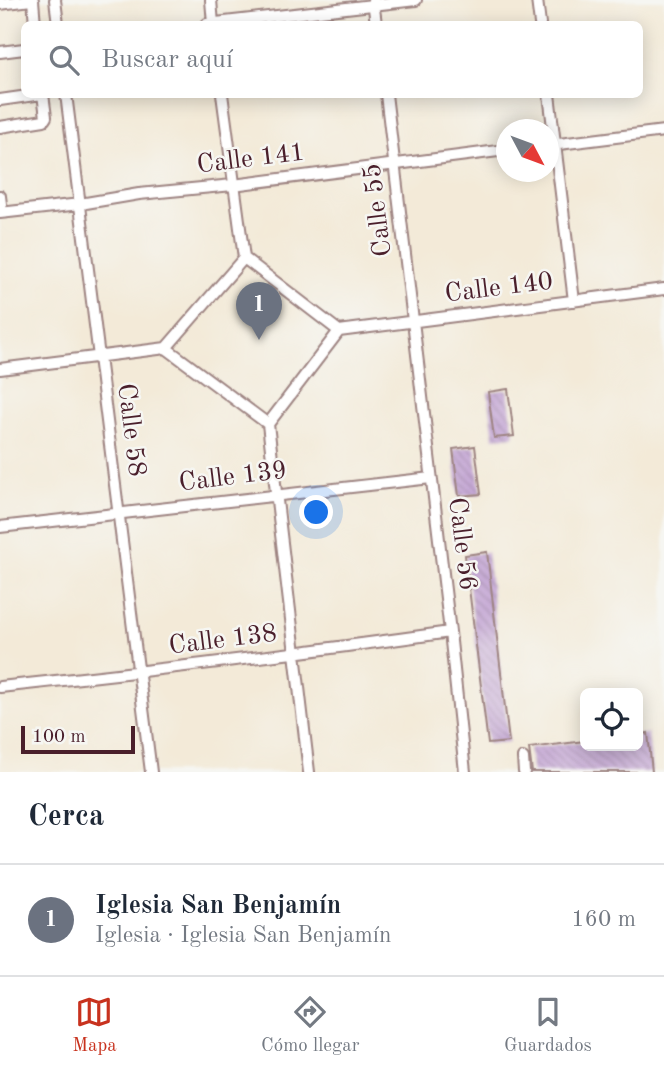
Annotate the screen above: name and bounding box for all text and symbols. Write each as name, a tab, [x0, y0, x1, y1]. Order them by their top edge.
search box	[21, 21, 643, 98]
icon: search	[45, 41, 83, 79]
text: Buscar aquí	[101, 47, 233, 73]
north arrow	[496, 119, 559, 182]
street label: Calle 141	[195, 139, 307, 179]
street label: Calle 55	[359, 162, 397, 258]
street label: Calle 140	[443, 268, 555, 308]
pin: 1	[236, 282, 282, 340]
street label: Calle 58	[112, 382, 150, 478]
street label: Calle 139	[177, 457, 289, 497]
your location	[299, 495, 333, 529]
street label: Calle 56	[443, 496, 481, 592]
street label: Calle 138	[167, 620, 279, 660]
map controls	[580, 688, 643, 751]
button: locate	[580, 688, 643, 751]
scale bar	[21, 723, 135, 755]
text: 100 m	[32, 728, 85, 747]
text: Cerca	[28, 802, 104, 832]
text: Iglesia San Benjamín	[95, 893, 341, 919]
text: 1	[44, 908, 58, 931]
text: 160 m	[571, 908, 636, 931]
text: Iglesia · Iglesia San Benjamín	[95, 924, 391, 947]
tab: Mapa	[72, 993, 117, 1058]
tab: Cómo llegar	[261, 993, 360, 1058]
tab: Guardados	[504, 993, 592, 1058]

